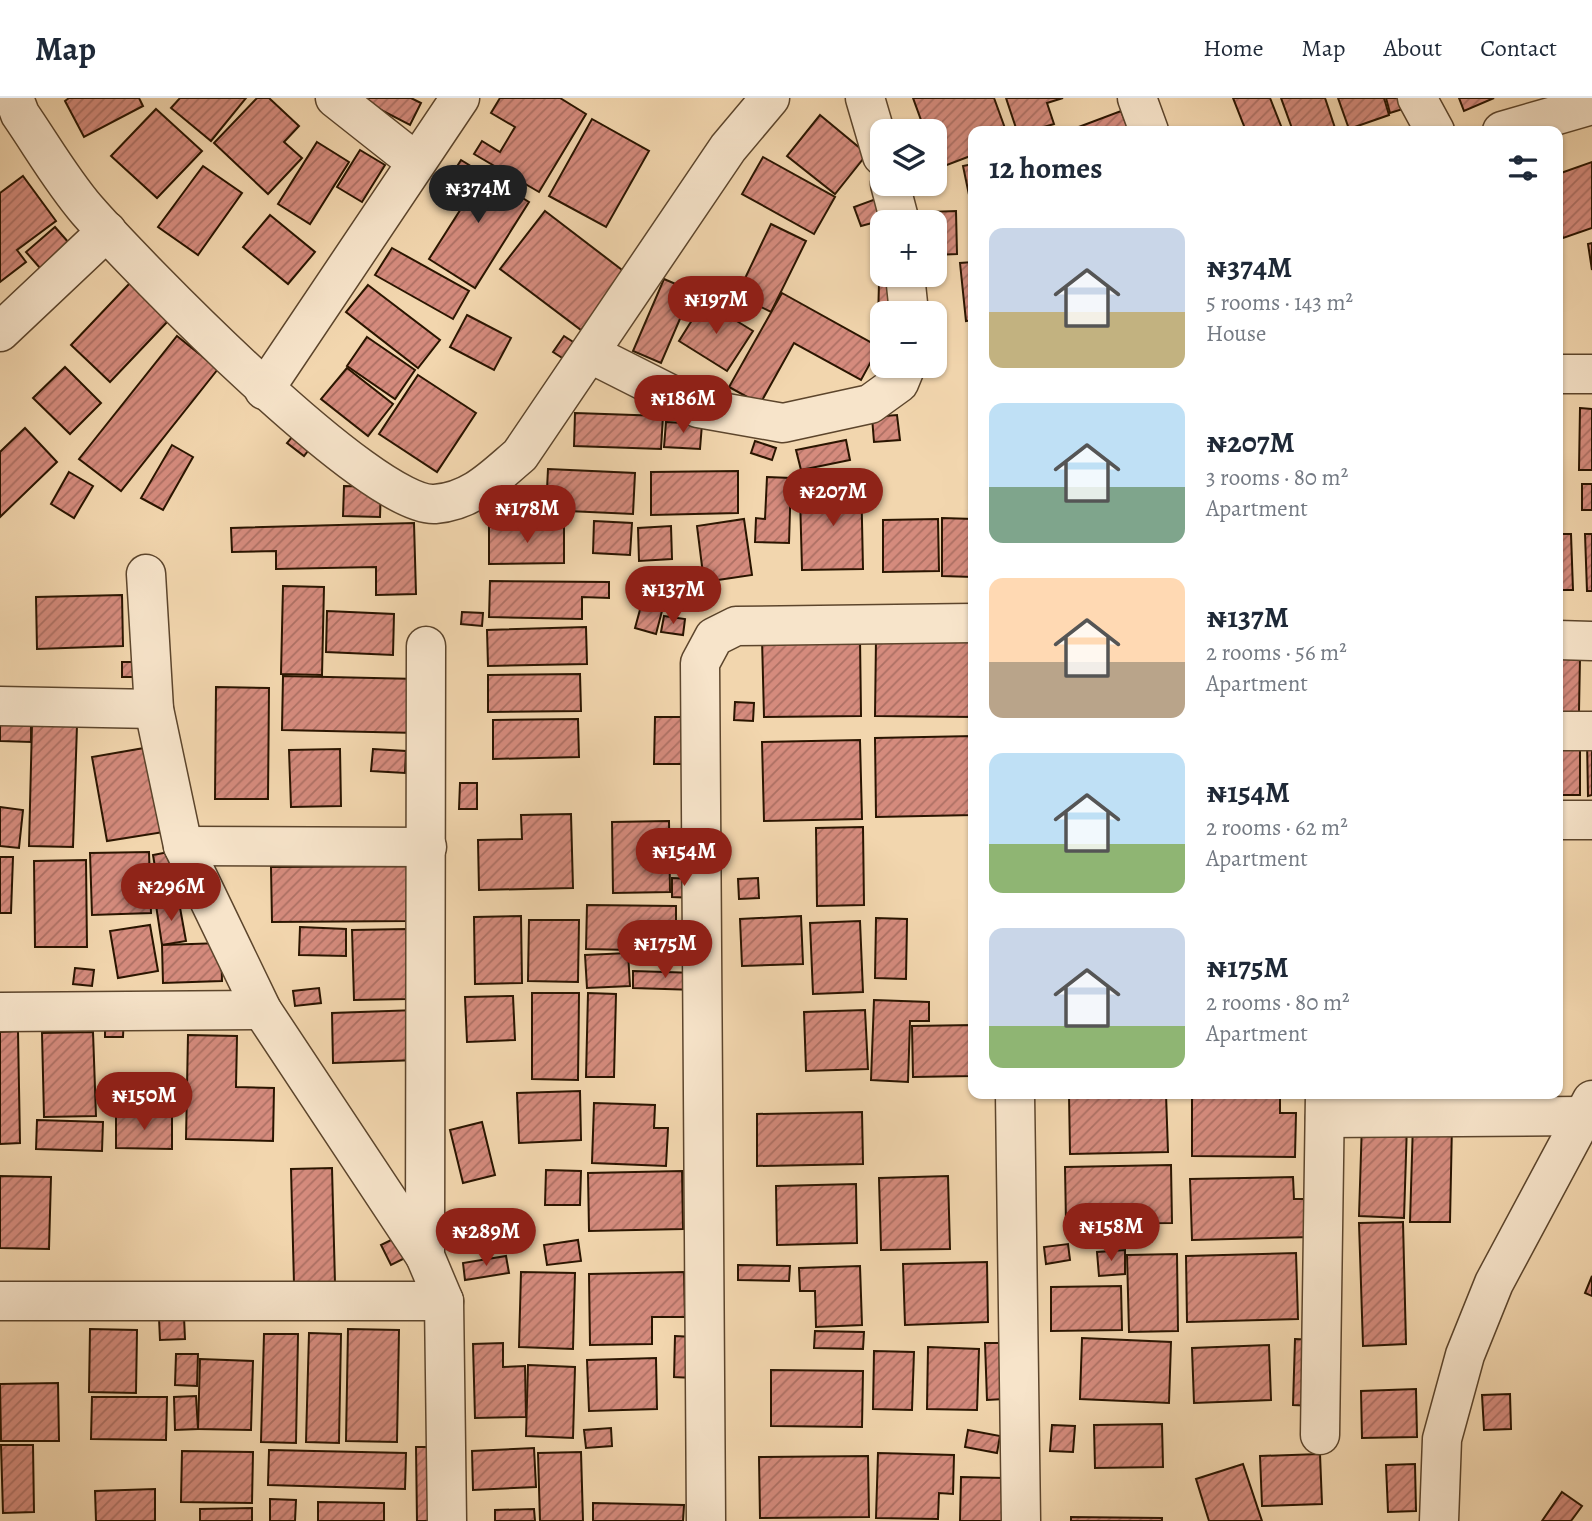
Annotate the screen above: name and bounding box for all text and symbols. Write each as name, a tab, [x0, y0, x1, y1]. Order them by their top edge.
text: Map	[35, 26, 96, 71]
text: Home	[1203, 32, 1264, 64]
text: Map	[1302, 32, 1346, 64]
text: About	[1384, 32, 1442, 64]
text: Contact	[1480, 32, 1557, 64]
map controls	[870, 119, 947, 378]
button: layers	[870, 119, 947, 196]
text: 12 homes	[989, 148, 1102, 188]
icon: filters	[1504, 149, 1542, 187]
pin: ₦374M	[429, 166, 527, 225]
text: ₦374M	[445, 172, 511, 203]
button: +	[870, 210, 947, 287]
text: ₦374M	[1206, 247, 1292, 287]
icon: home	[1045, 256, 1129, 340]
pin: ₦197M	[667, 276, 765, 336]
text: ₦197M	[684, 283, 748, 314]
text: 5 rooms · 143 m²	[1206, 287, 1353, 318]
button: −	[870, 301, 947, 378]
text: House	[1206, 318, 1266, 349]
pin: ₦186M	[634, 376, 732, 435]
text: ₦186M	[650, 382, 716, 413]
text: ₦207M	[1206, 422, 1295, 462]
icon: home	[1045, 431, 1129, 515]
text: 3 rooms · 80 m²	[1206, 462, 1348, 493]
pin: ₦207M	[784, 468, 882, 528]
text: ₦207M	[799, 475, 867, 506]
pin: ₦178M	[478, 486, 576, 545]
text: ₦178M	[495, 492, 559, 523]
text: Apartment	[1206, 493, 1308, 524]
pin: ₦137M	[624, 566, 722, 626]
text: ₦137M	[641, 573, 705, 604]
text: ₦137M	[1206, 597, 1289, 637]
icon: home	[1045, 606, 1129, 690]
text: 2 rooms · 56 m²	[1206, 637, 1347, 668]
text: Apartment	[1206, 668, 1308, 699]
text: ₦154M	[1206, 772, 1290, 812]
icon: home	[1045, 781, 1129, 865]
text: 2 rooms · 62 m²	[1206, 812, 1348, 843]
pin: ₦154M	[635, 828, 733, 888]
text: ₦154M	[652, 835, 716, 866]
text: Apartment	[1206, 843, 1308, 874]
pin: ₦296M	[122, 864, 220, 923]
text: ₦296M	[137, 870, 205, 901]
pin: ₦175M	[616, 920, 714, 980]
text: ₦175M	[633, 927, 697, 958]
text: ₦175M	[1206, 947, 1289, 987]
icon: home	[1045, 956, 1129, 1040]
text: 2 rooms · 80 m²	[1206, 987, 1350, 1018]
text: Apartment	[1206, 1018, 1308, 1049]
pin: ₦150M	[95, 1072, 193, 1132]
text: ₦150M	[111, 1079, 177, 1110]
pin: ₦158M	[1062, 1204, 1160, 1263]
pin: ₦289M	[437, 1208, 535, 1268]
text: ₦158M	[1079, 1210, 1143, 1241]
text: ₦289M	[452, 1215, 520, 1246]

